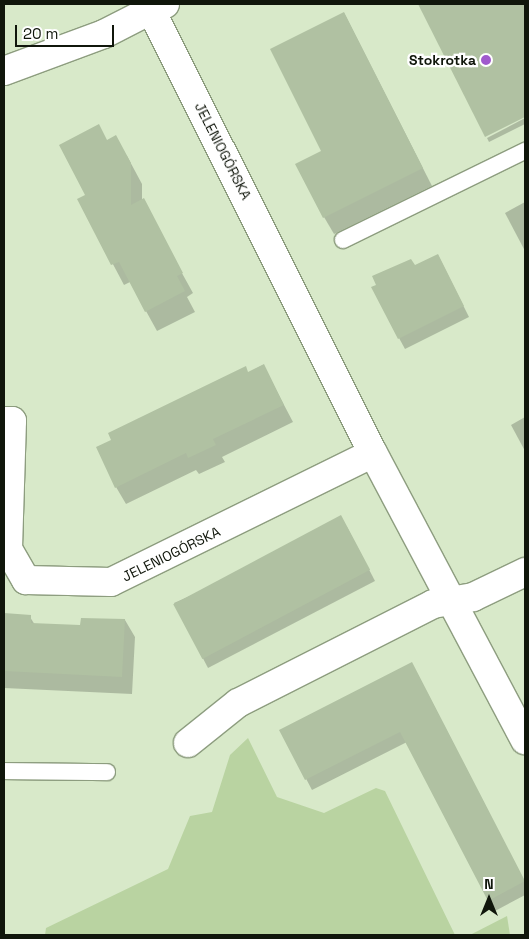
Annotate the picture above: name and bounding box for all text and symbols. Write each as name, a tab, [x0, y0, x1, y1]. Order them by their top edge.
scale bar	[18, 15, 116, 47]
text: 20 m	[23, 24, 58, 43]
place label: Stokrotka	[409, 52, 476, 68]
marker: Stokrotka	[480, 54, 492, 66]
street label: JELENIOGÓRSKA	[191, 99, 255, 203]
street label: JELENIOGÓRSKA	[119, 523, 223, 585]
north arrow	[464, 874, 514, 924]
text: N	[484, 875, 494, 893]

